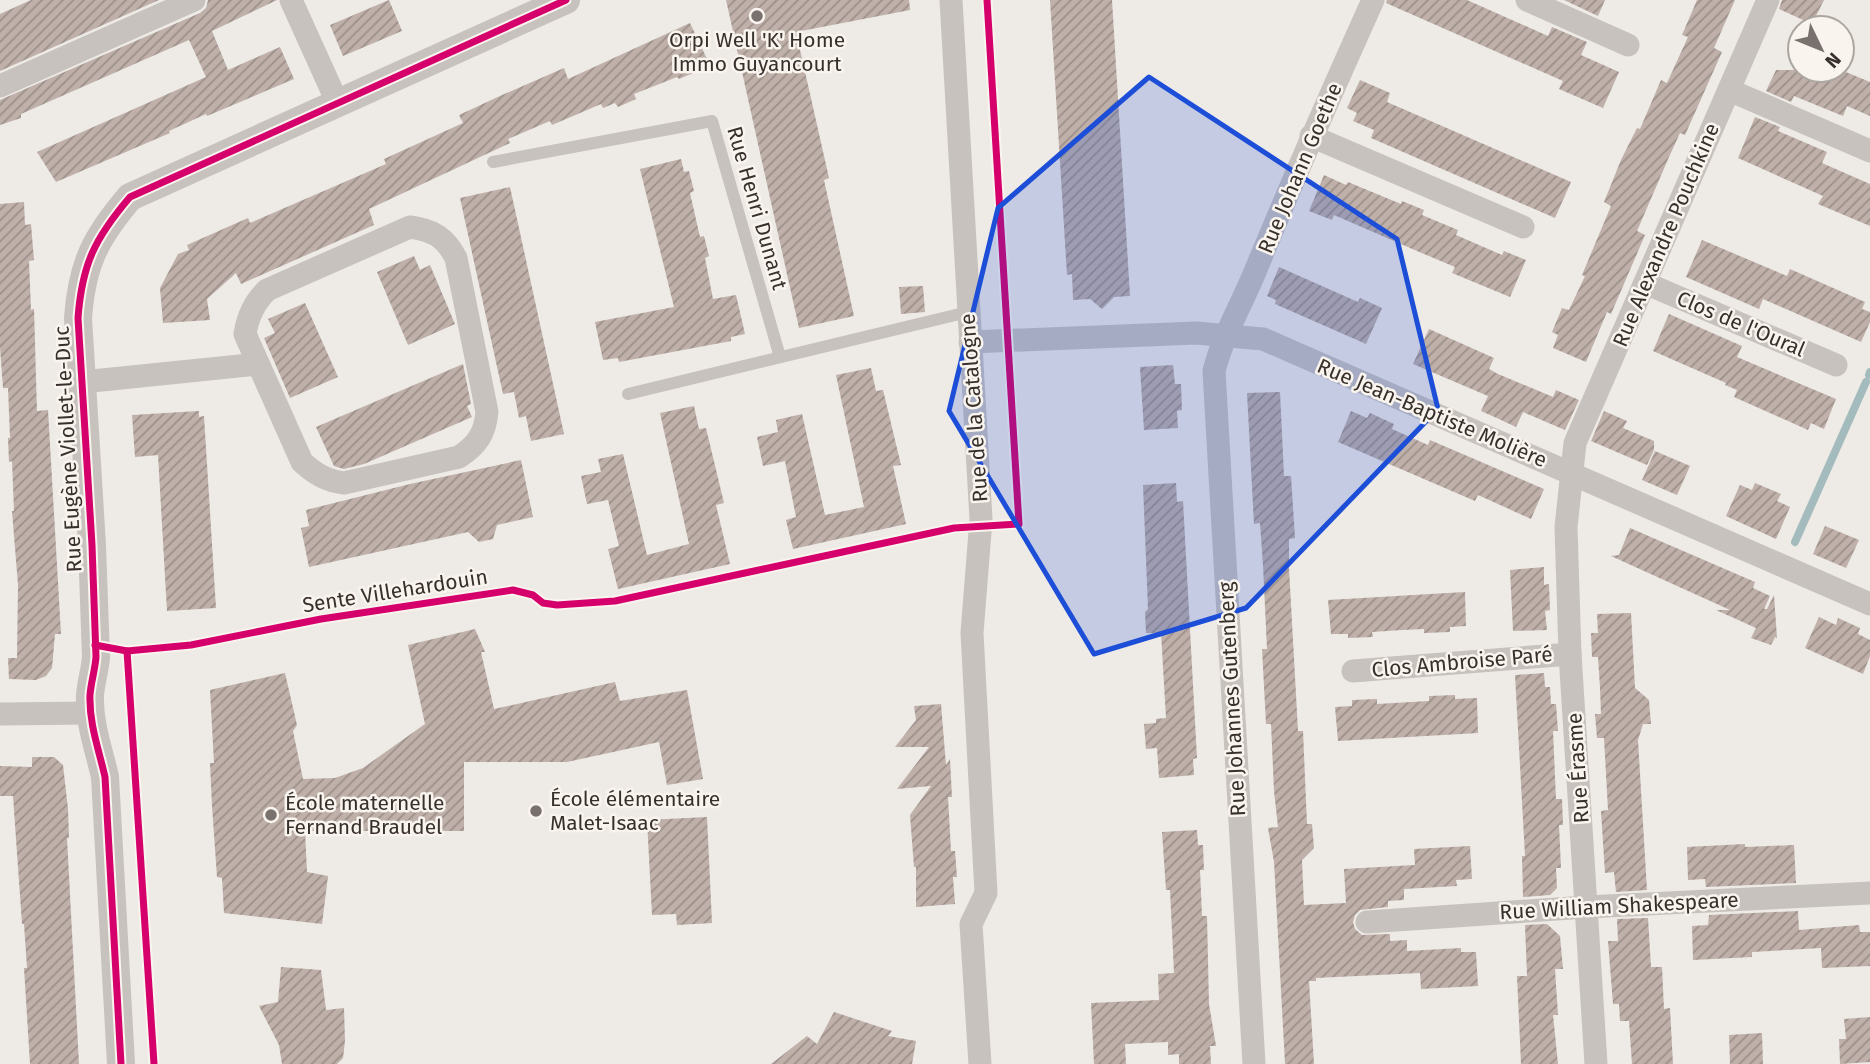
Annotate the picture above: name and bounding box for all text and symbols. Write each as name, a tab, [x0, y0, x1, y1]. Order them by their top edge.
marker: Orpi Well 'K' Home Immo Guyancourt	[749, 8, 765, 24]
north arrow	[1786, 14, 1856, 84]
place label: Orpi Well 'K' Home Immo Guyancourt	[669, 27, 845, 77]
text: N	[1820, 48, 1846, 73]
street label: Rue Johann Goethe	[1252, 79, 1348, 257]
street label: Rue Alexandre Pouchkine	[1607, 119, 1725, 351]
street label: Rue Henri Dunant	[721, 123, 793, 293]
street label: Clos de l'Oural	[1673, 285, 1809, 363]
street label: Rue de la Catalogne	[954, 313, 994, 503]
street label: Rue Eugène Viollet-le-Duc	[49, 325, 87, 573]
street label: Rue Jean-Baptiste Molière	[1313, 353, 1551, 473]
street label: Sente Villehardouin	[301, 564, 489, 618]
street label: Rue Johannes Gutenberg	[1213, 581, 1251, 817]
street label: Clos Ambroise Paré	[1370, 641, 1554, 683]
street label: Rue Érasme	[1561, 712, 1595, 824]
place label: École élémentaire Malet-Isaac	[550, 786, 720, 836]
place label: École maternelle Fernand Braudel	[285, 790, 444, 840]
marker: École élémentaire Malet-Isaac	[528, 803, 544, 819]
marker: École maternelle Fernand Braudel	[263, 807, 279, 823]
street label: Rue William Shakespeare	[1499, 887, 1739, 925]

